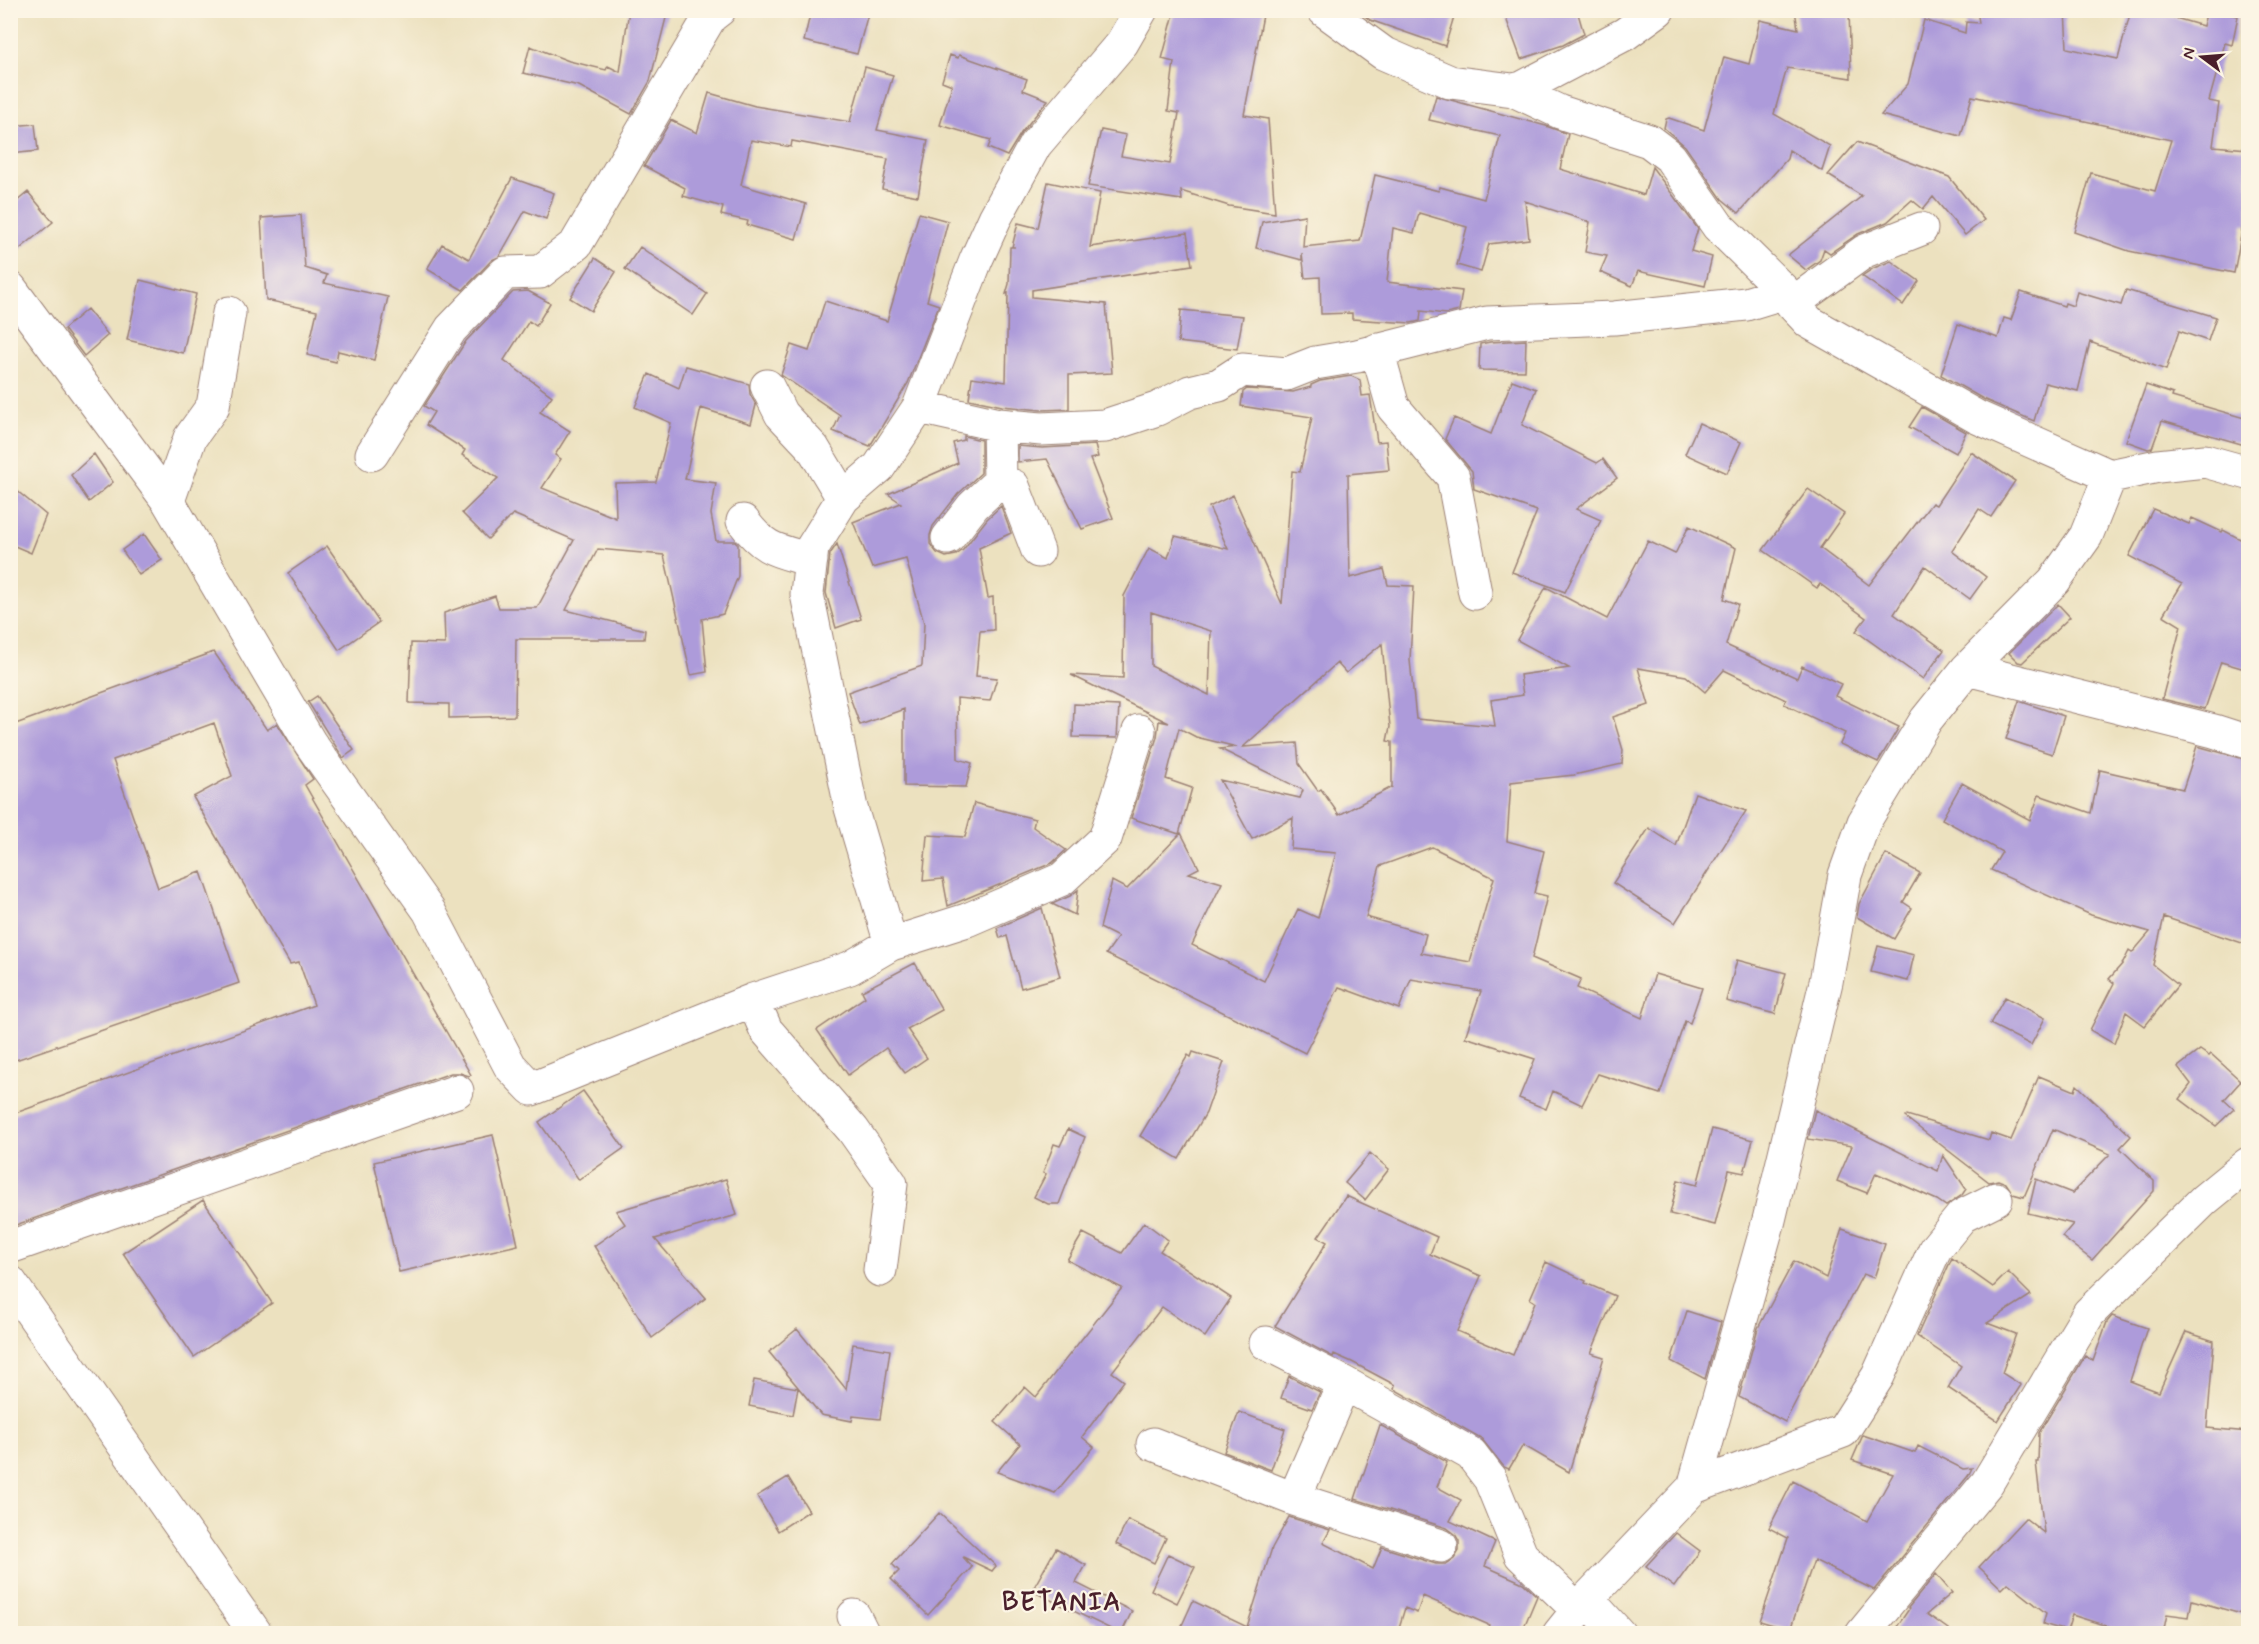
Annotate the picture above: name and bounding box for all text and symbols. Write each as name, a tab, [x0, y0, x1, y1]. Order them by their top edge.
north arrow	[2172, 27, 2232, 87]
text: N	[2177, 45, 2201, 61]
district label: BETANIA	[1002, 1586, 1122, 1620]

